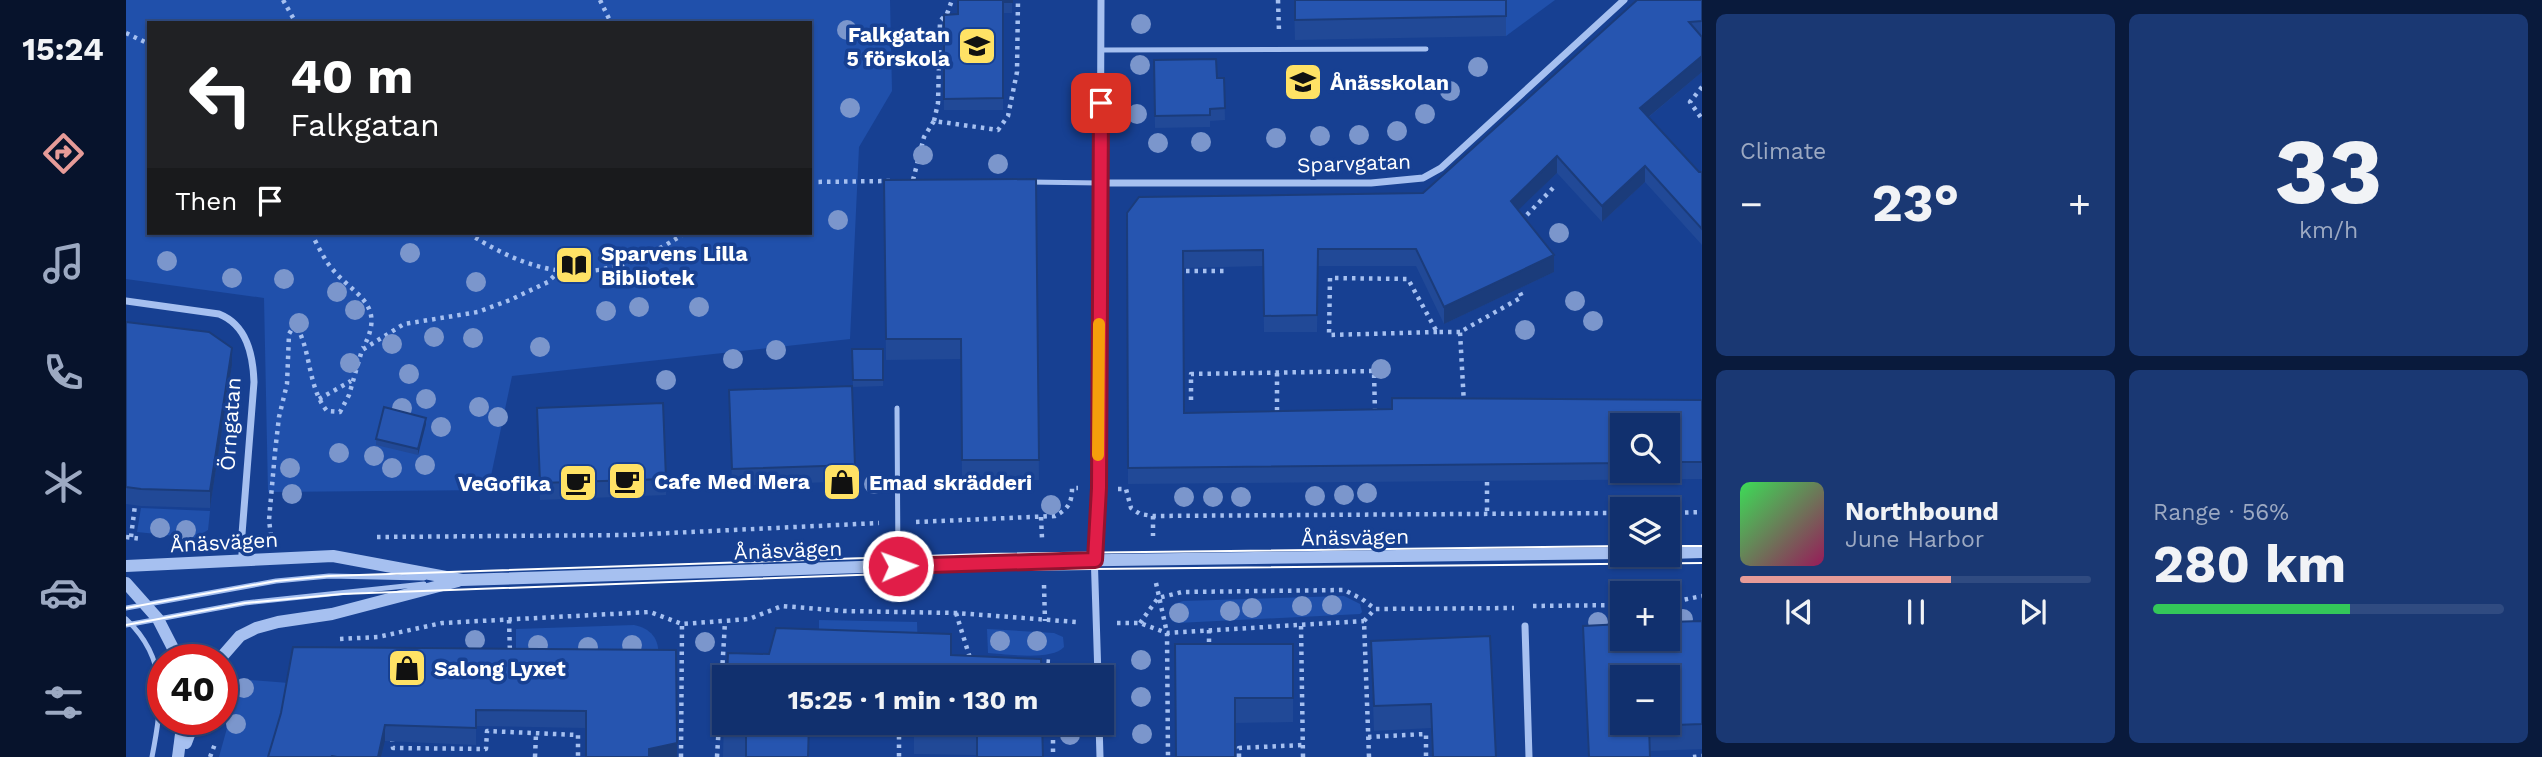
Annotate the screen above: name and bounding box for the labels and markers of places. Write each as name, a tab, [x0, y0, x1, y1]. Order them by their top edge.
place label: Falkgatan 5 förskola	[846, 22, 951, 71]
school or university icon: Falkgatan 5 förskola	[956, 25, 998, 67]
school or university icon: Ånässkolan	[1282, 61, 1324, 103]
place label: Ånässkolan	[1330, 70, 1449, 95]
pin	[1071, 73, 1131, 133]
place label: Sparvens Lilla Bibliotek	[601, 241, 748, 290]
library icon: Sparvens Lilla Bibliotek	[553, 244, 595, 286]
cafe icon: Cafe Med Mera	[606, 460, 648, 502]
shop icon: Emad skrädderi	[821, 461, 863, 503]
cafe icon: VeGofika	[557, 462, 599, 504]
place label: Cafe Med Mera	[654, 469, 811, 494]
place label: Emad skrädderi	[869, 470, 1032, 495]
place label: VeGofika	[458, 471, 552, 496]
shop icon: Salong Lyxet	[386, 647, 428, 689]
place label: Salong Lyxet	[434, 656, 566, 681]

